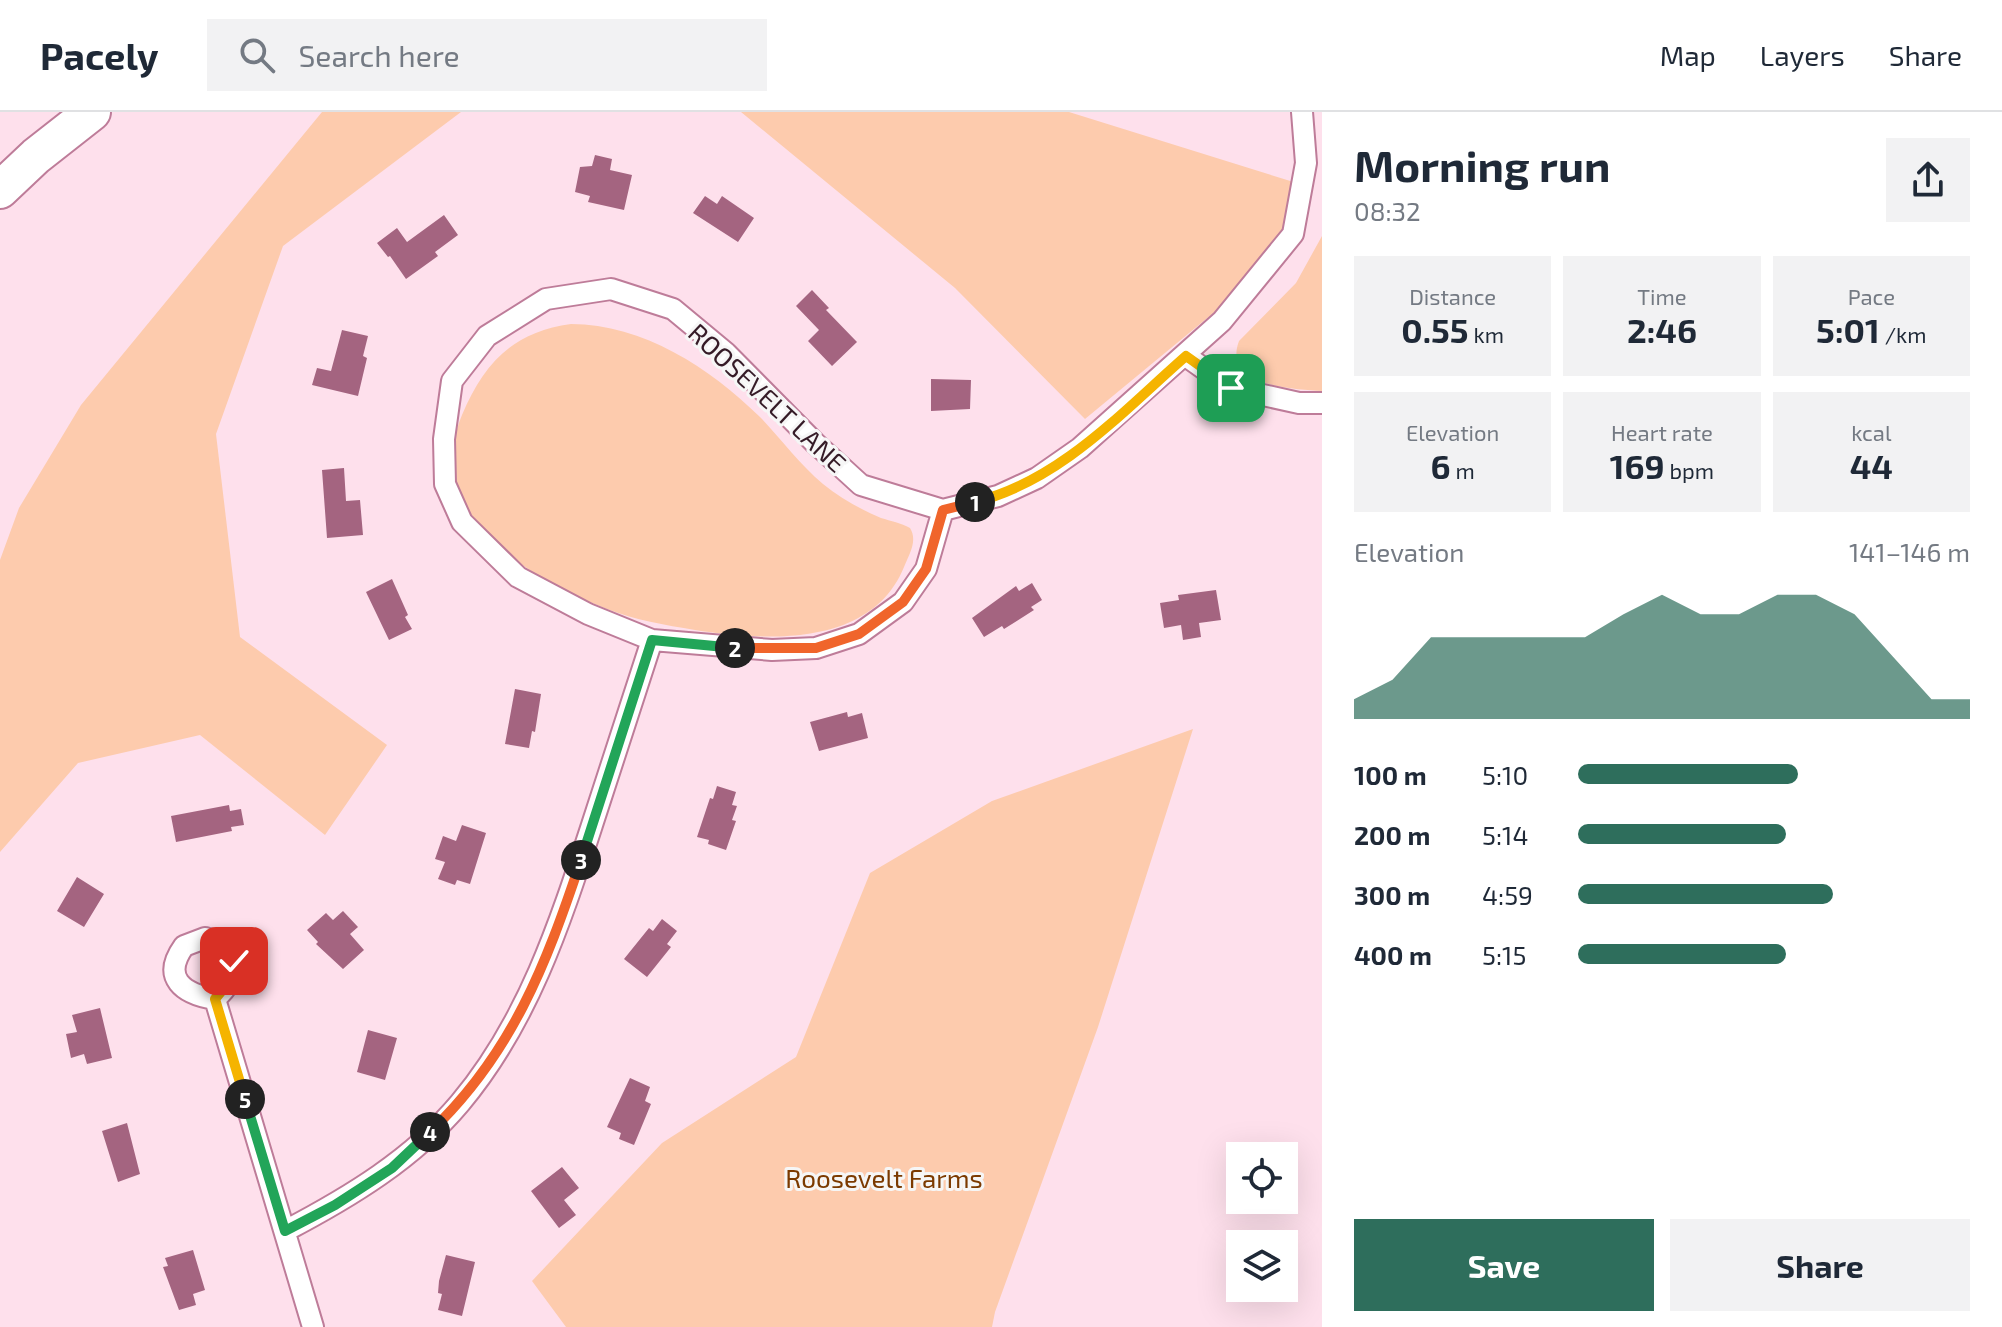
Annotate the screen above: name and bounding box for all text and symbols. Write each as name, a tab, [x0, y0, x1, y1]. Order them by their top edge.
search box	[207, 19, 767, 91]
text: Pacely	[40, 32, 159, 78]
icon: search	[235, 33, 279, 77]
text: Search here	[299, 37, 460, 73]
text: Map	[1660, 38, 1716, 72]
text: Layers	[1760, 38, 1845, 72]
text: Share	[1889, 38, 1962, 72]
text: Morning run	[1354, 138, 1610, 191]
button: share	[1886, 138, 1970, 222]
text: 08:32	[1354, 195, 1421, 226]
text: Distance	[1409, 283, 1496, 309]
text: Time	[1637, 283, 1687, 309]
text: Pace	[1848, 283, 1895, 309]
text: 0.55	[1401, 309, 1469, 350]
text: 2:46	[1627, 309, 1697, 350]
text: 5:01	[1816, 309, 1880, 350]
street label: ROOSEVELT LANE	[683, 316, 853, 478]
text: km	[1469, 321, 1504, 347]
text: /km	[1880, 321, 1927, 347]
pin	[1197, 354, 1265, 422]
icon: arrive	[1209, 366, 1253, 410]
text: Elevation	[1406, 419, 1499, 445]
text: Heart rate	[1611, 419, 1713, 445]
text: kcal	[1851, 419, 1891, 445]
text: 6	[1431, 445, 1451, 486]
text: 169	[1610, 445, 1665, 486]
text: 44	[1850, 445, 1893, 486]
text: m	[1451, 457, 1475, 483]
text: bpm	[1665, 457, 1714, 483]
pin: 1	[955, 482, 995, 522]
text: 1	[970, 489, 980, 515]
text: Elevation	[1354, 536, 1464, 567]
text: 141–146 m	[1849, 536, 1970, 567]
pin: 2	[715, 628, 755, 668]
text: 2	[729, 635, 741, 661]
text: 100 m	[1354, 759, 1427, 790]
text: 5:10	[1482, 759, 1528, 790]
text: 200 m	[1354, 819, 1430, 850]
text: 5:14	[1482, 819, 1528, 850]
pin: 3	[561, 840, 601, 880]
text: 3	[575, 847, 587, 873]
text: 300 m	[1354, 879, 1430, 910]
text: 4:59	[1482, 879, 1533, 910]
pin	[200, 927, 268, 995]
icon: check	[212, 939, 256, 983]
text: 400 m	[1354, 939, 1432, 970]
text: 5:15	[1482, 939, 1526, 970]
pin: 5	[225, 1079, 265, 1119]
text: 5	[239, 1086, 251, 1112]
pin: 4	[410, 1112, 450, 1152]
text: 4	[423, 1119, 437, 1145]
map controls	[1226, 1142, 1298, 1302]
button: locate	[1226, 1142, 1298, 1214]
park label: Roosevelt Farms	[785, 1162, 983, 1193]
button: Save	[1354, 1219, 1654, 1311]
button: Share	[1670, 1219, 1970, 1311]
button: layers	[1226, 1230, 1298, 1302]

